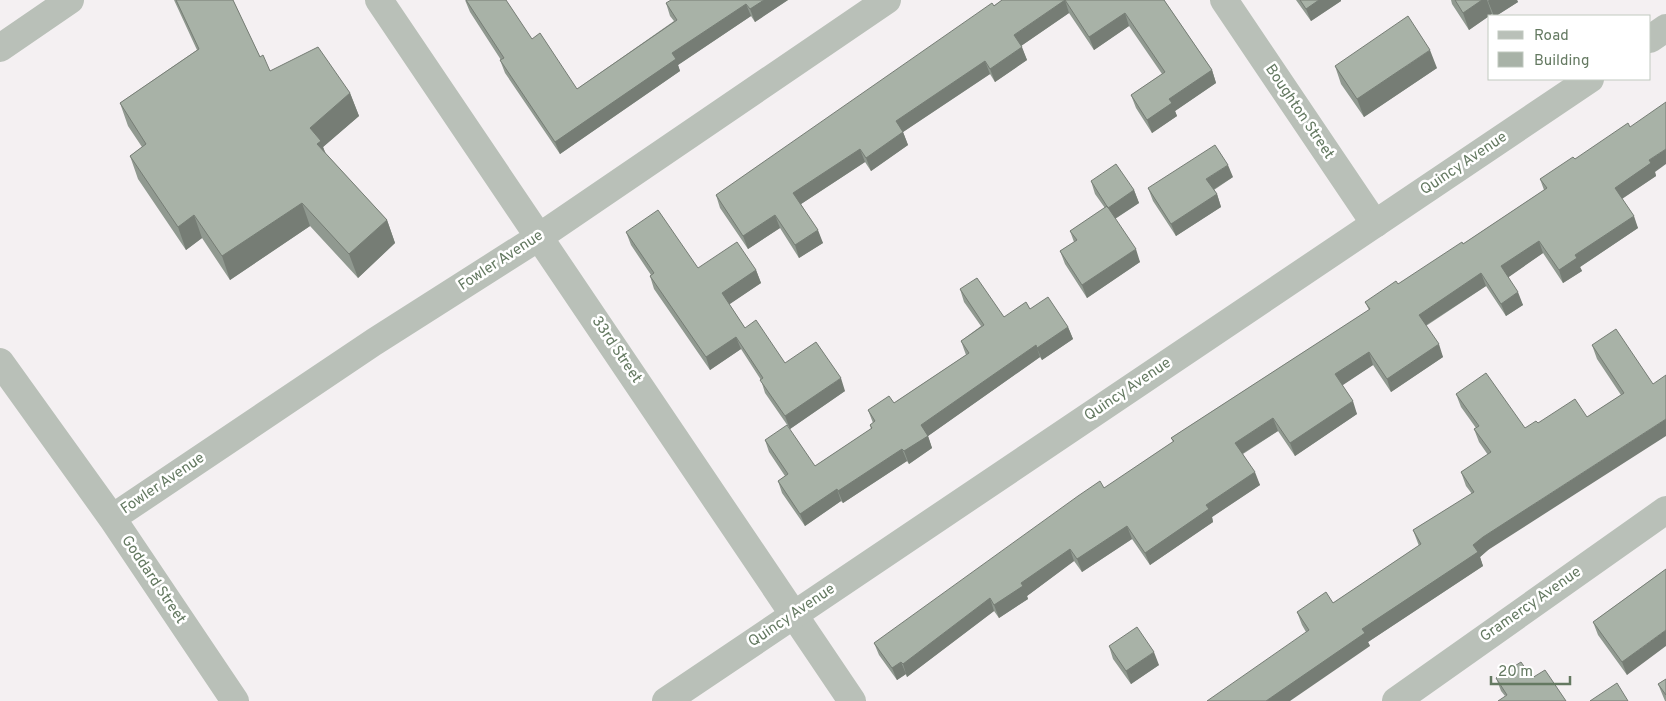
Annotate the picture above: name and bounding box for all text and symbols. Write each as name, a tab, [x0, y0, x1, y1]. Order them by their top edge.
legend	[1488, 15, 1651, 80]
text: Road	[1534, 27, 1569, 46]
text: Building	[1534, 52, 1589, 71]
street label: Boughton Street	[1260, 61, 1338, 163]
street label: Quincy Avenue	[1417, 128, 1511, 200]
street label: Fowler Avenue	[455, 227, 547, 295]
street label: 33rd Street	[587, 313, 645, 387]
street label: Quincy Avenue	[1081, 354, 1175, 426]
street label: Fowler Avenue	[117, 449, 209, 519]
street label: Goddard Street	[116, 532, 190, 628]
street label: Gramercy Avenue	[1477, 563, 1585, 647]
street label: Quincy Avenue	[745, 580, 839, 652]
scale bar	[1491, 654, 1570, 686]
text: 20 m	[1498, 663, 1533, 682]

